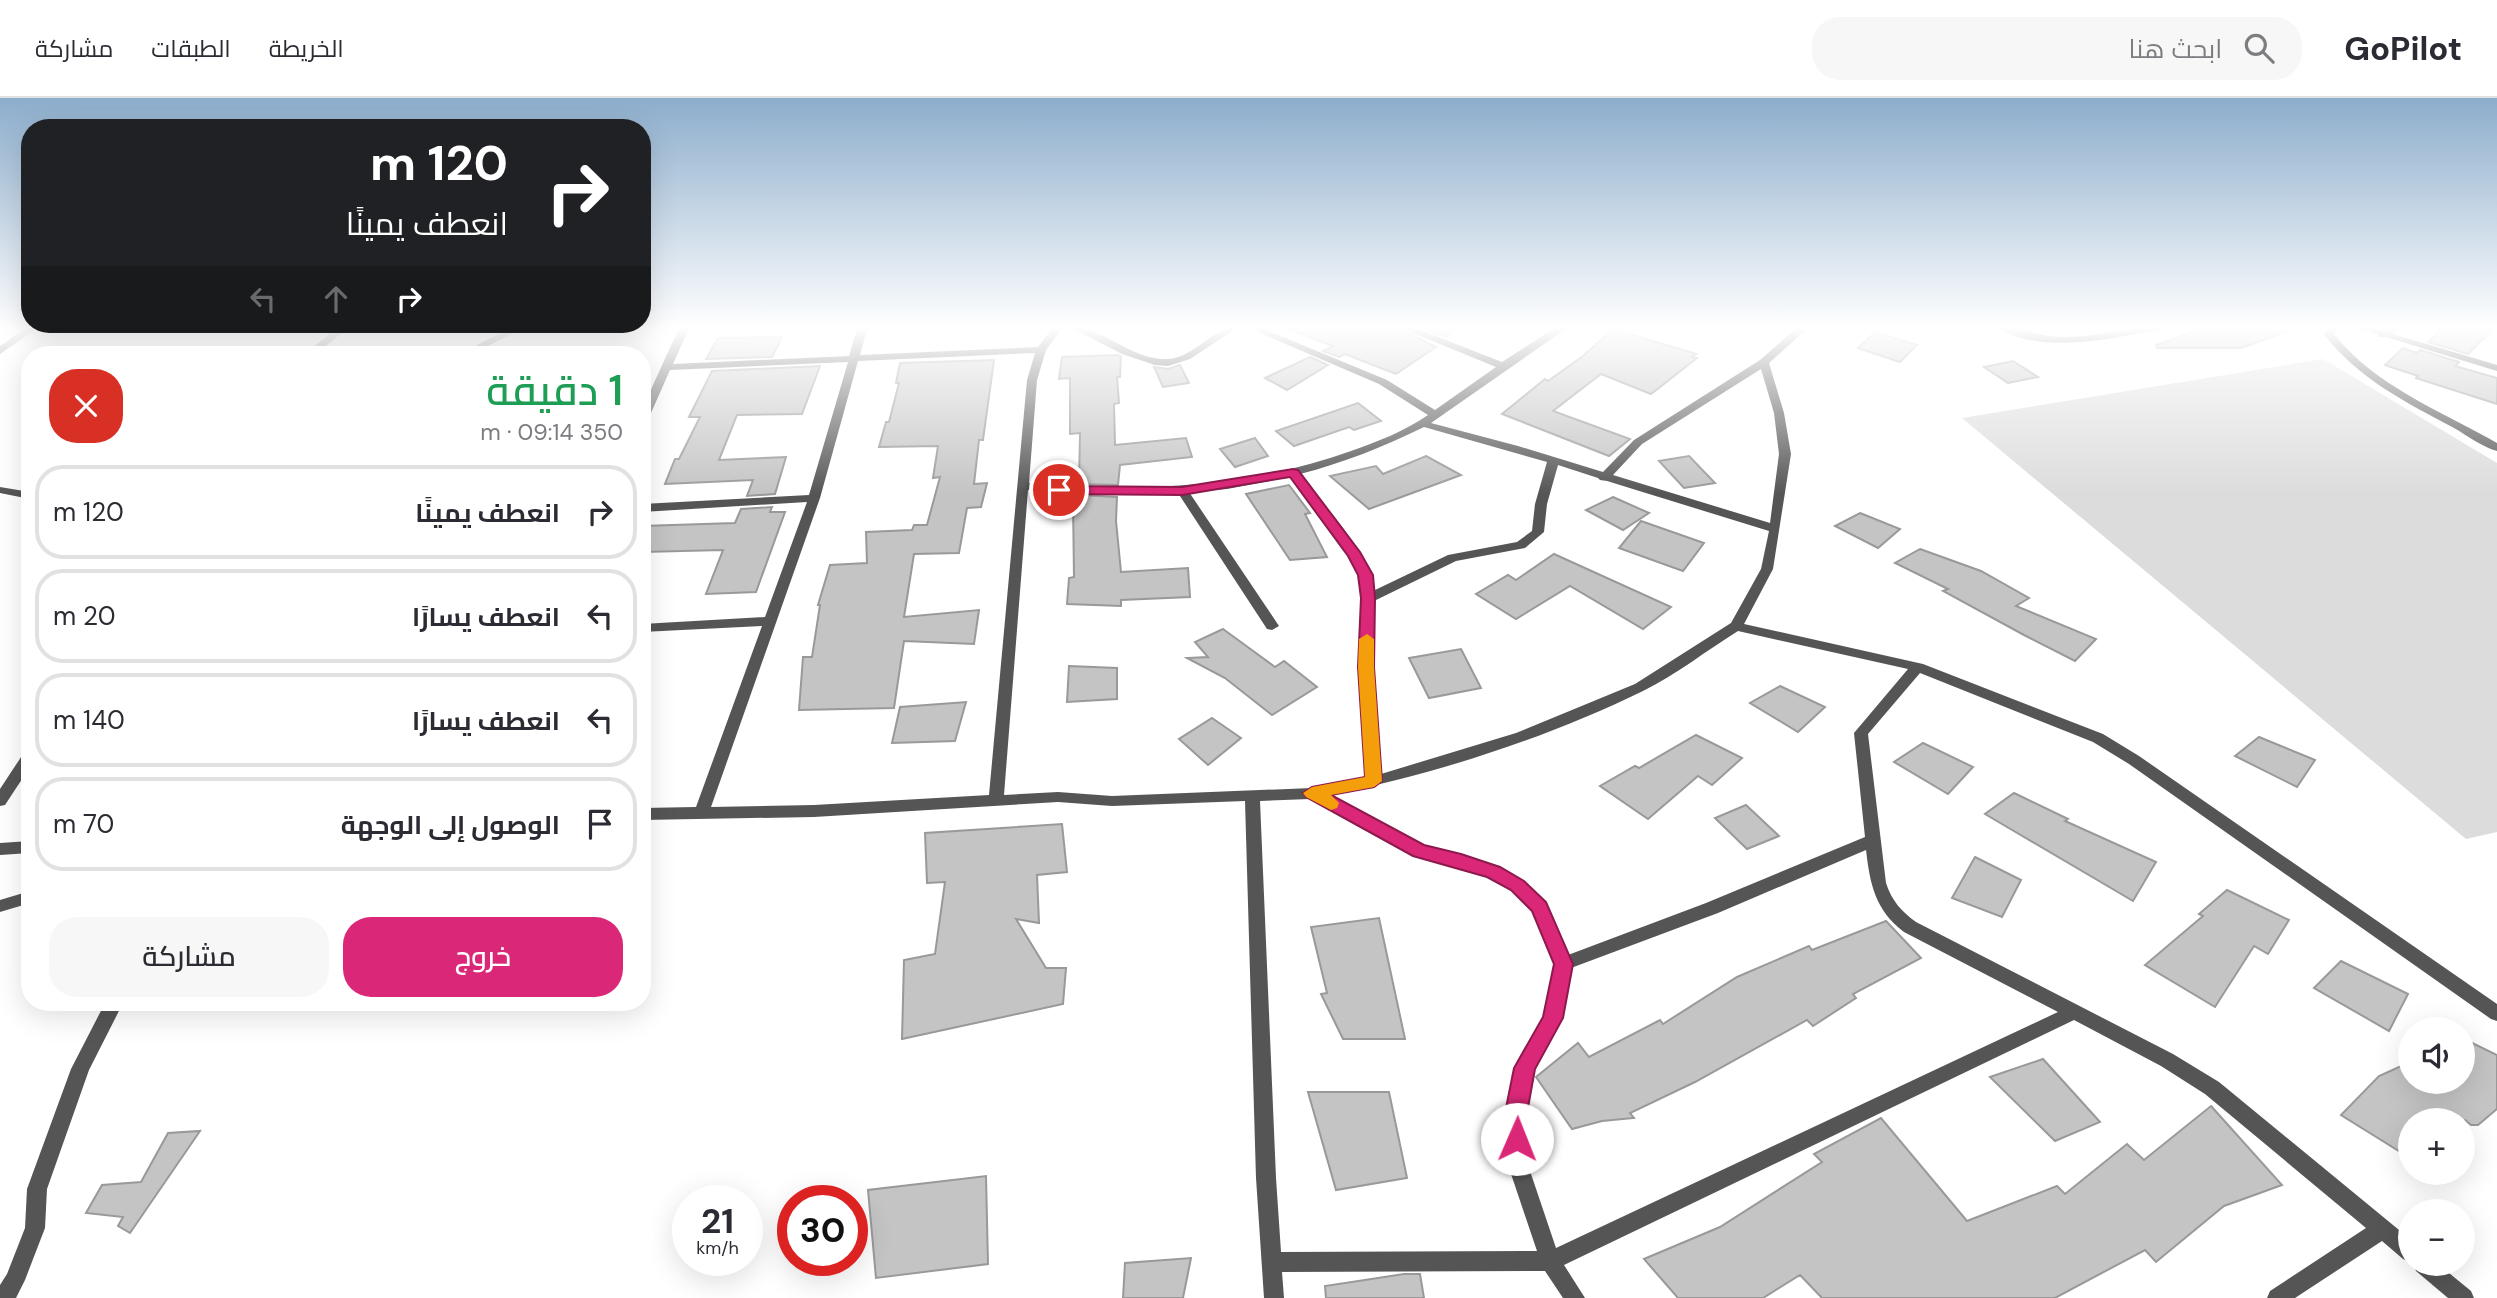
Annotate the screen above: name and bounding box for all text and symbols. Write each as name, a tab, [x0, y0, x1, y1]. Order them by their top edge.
search box	[1812, 17, 2302, 80]
text: GoPilot	[2344, 27, 2462, 70]
icon: search	[2240, 29, 2278, 67]
text: ابحث هنا	[2129, 32, 2222, 66]
text: مشاركة	[35, 33, 113, 64]
text: الطبقات	[151, 33, 231, 64]
text: الخريطة	[269, 33, 344, 64]
text: 120 m	[370, 131, 508, 195]
icon: right	[532, 147, 623, 238]
text: انعطف يمينًا	[346, 203, 508, 245]
icon: left	[244, 280, 282, 318]
icon: ahead	[317, 280, 355, 318]
icon: right	[390, 280, 428, 318]
text: 1 دقيقة	[486, 363, 623, 418]
button: close	[49, 369, 123, 443]
text: 350 m · 09:14	[480, 417, 623, 447]
pin	[1029, 460, 1089, 520]
icon: arrive	[1040, 471, 1078, 509]
icon: right	[581, 493, 619, 531]
text: 120 m	[53, 495, 124, 529]
text: انعطف يمينًا	[415, 496, 560, 530]
icon: left	[581, 597, 619, 635]
text: 20 m	[53, 599, 116, 633]
text: انعطف يسارًا	[412, 600, 560, 634]
icon: left	[581, 701, 619, 739]
text: 140 m	[53, 703, 125, 737]
text: انعطف يسارًا	[412, 704, 560, 738]
icon: arrive	[581, 805, 619, 843]
text: 70 m	[53, 807, 114, 841]
text: الوصول إلى الوجهة	[341, 808, 560, 842]
button: مشاركة	[49, 917, 329, 997]
button: خروج	[343, 917, 623, 997]
map controls	[2398, 1017, 2475, 1276]
button: sound	[2398, 1017, 2475, 1094]
position arrow	[1480, 1102, 1554, 1176]
button: +	[2398, 1108, 2475, 1185]
speed limit sign: 30	[777, 1185, 868, 1276]
text: 21	[701, 1198, 734, 1244]
button: −	[2398, 1199, 2475, 1276]
text: km/h	[696, 1236, 739, 1260]

